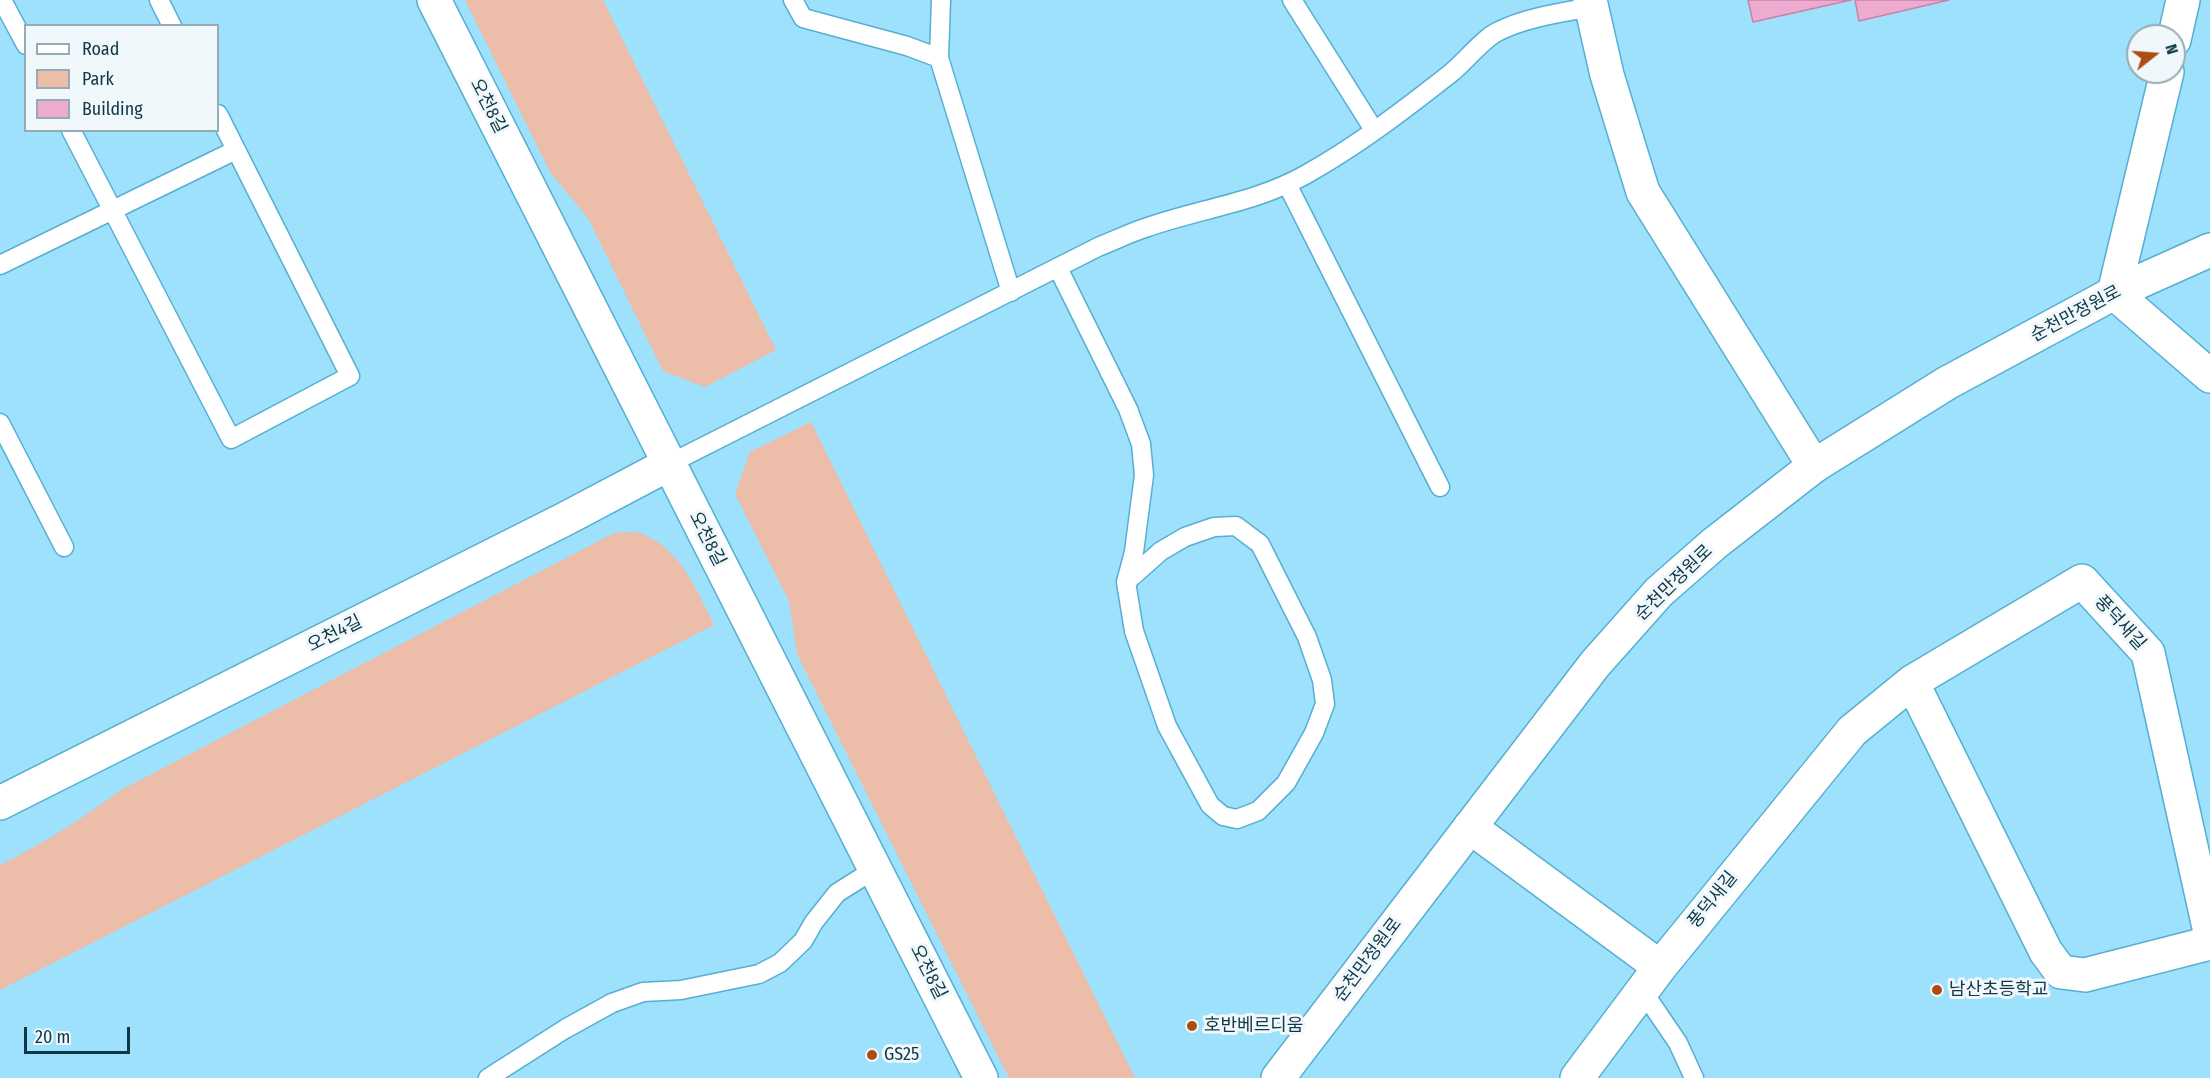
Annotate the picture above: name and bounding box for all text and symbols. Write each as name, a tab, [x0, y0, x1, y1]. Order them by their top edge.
legend	[24, 24, 219, 132]
north arrow	[2126, 24, 2186, 84]
text: Road	[82, 38, 119, 60]
text: N	[2161, 42, 2182, 57]
text: Park	[82, 68, 114, 90]
street label: 오천8길	[465, 75, 511, 137]
text: Building	[82, 98, 143, 120]
street label: 순천만정원로	[2027, 281, 2125, 347]
street label: 오천8길	[684, 508, 730, 570]
street label: 순천만정원로	[1631, 541, 1717, 625]
street label: 풍덕새길	[2090, 591, 2150, 655]
street label: 오천4길	[304, 611, 366, 657]
street label: 풍덕새길	[1684, 867, 1742, 933]
street label: 순천만정원로	[1329, 914, 1407, 1006]
street label: 오천8길	[905, 941, 951, 1003]
place label: 남산초등학교	[1949, 979, 2048, 1001]
marker: 남산초등학교	[1930, 983, 1944, 997]
scale bar	[27, 1015, 134, 1053]
place label: 호반베르디움	[1204, 1015, 1303, 1037]
marker: 호반베르디움	[1185, 1019, 1199, 1033]
text: 20 m	[35, 1026, 70, 1048]
place label: GS25	[884, 1044, 919, 1066]
marker: GS25	[865, 1048, 879, 1062]

